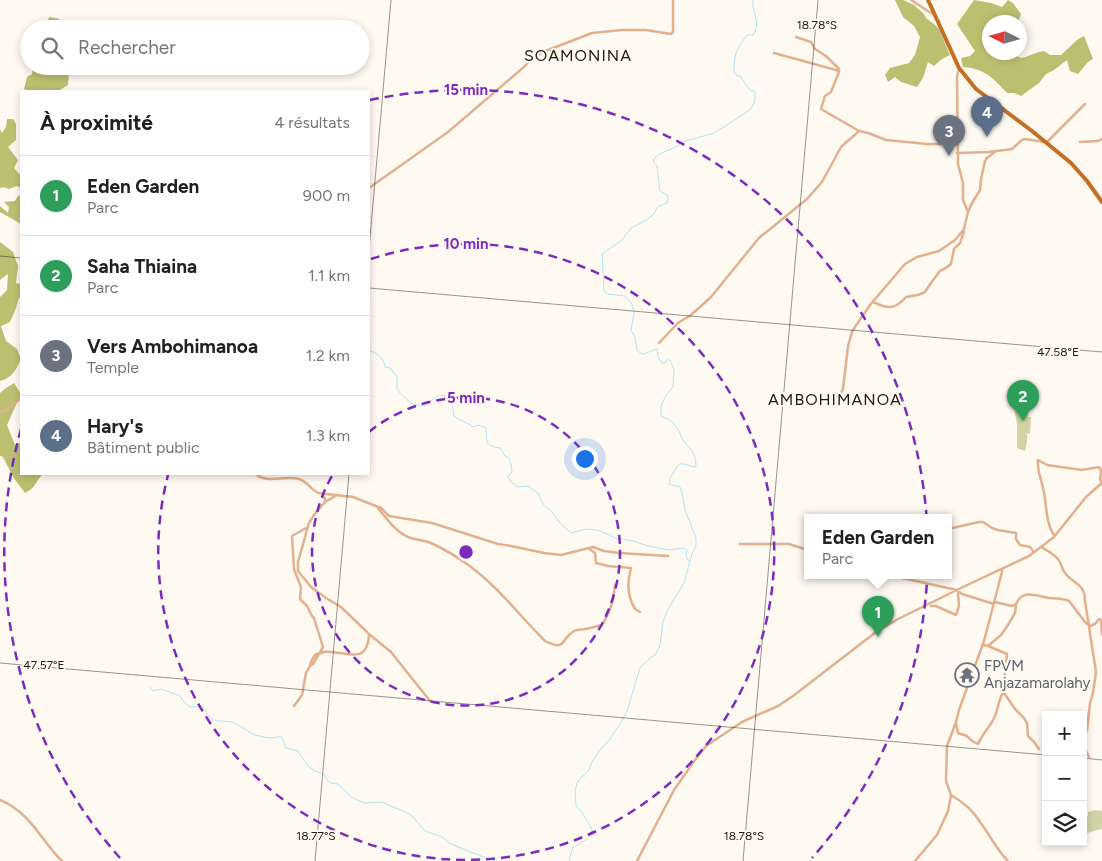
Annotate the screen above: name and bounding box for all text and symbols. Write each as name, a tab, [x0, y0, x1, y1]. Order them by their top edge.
north arrow	[982, 15, 1027, 60]
text: 18.78°S	[797, 18, 837, 32]
search box	[20, 20, 370, 75]
icon: search	[38, 34, 66, 62]
text: Rechercher	[78, 36, 176, 59]
district label: SOAMONINA	[524, 46, 632, 65]
text: 15 min	[444, 81, 488, 99]
pin: 4	[971, 96, 1003, 137]
text: À proximité	[40, 110, 153, 135]
text: 4 résultats	[274, 113, 350, 132]
pin: 3	[933, 115, 965, 156]
text: Eden Garden	[87, 175, 199, 198]
text: 1	[53, 186, 59, 205]
text: 900 m	[303, 186, 350, 205]
text: Parc	[87, 198, 118, 217]
text: 10 min	[443, 235, 489, 253]
text: Saha Thiaina	[87, 255, 197, 278]
text: 2	[51, 266, 61, 285]
text: 1.1 km	[308, 266, 350, 285]
text: Parc	[87, 278, 118, 297]
text: Vers Ambohimanoa	[87, 335, 258, 358]
text: 47.58°E	[1037, 345, 1079, 359]
text: 3	[52, 346, 60, 365]
text: 1.2 km	[306, 346, 350, 365]
text: Temple	[87, 358, 139, 377]
pin: 2	[1007, 380, 1039, 421]
text: 5 min	[447, 389, 485, 407]
district label: AMBOHIMANOA	[768, 390, 902, 409]
text: Hary's	[87, 415, 143, 438]
text: 4	[51, 426, 61, 445]
text: 1.3 km	[306, 426, 350, 445]
text: Bâtiment public	[87, 438, 200, 457]
your location	[572, 446, 598, 472]
popup	[804, 514, 952, 579]
text: Eden Garden	[822, 526, 934, 549]
centre of rings	[457, 543, 475, 561]
text: Parc	[822, 549, 853, 568]
pin: 1	[862, 596, 894, 637]
place label: FPVM Anjazamarolahy	[984, 657, 1091, 692]
text: 47.57°E	[23, 658, 65, 672]
temple icon: FPVM Anjazamarolahy	[954, 662, 980, 688]
map controls	[1042, 711, 1087, 846]
button: +	[1042, 711, 1087, 756]
button: −	[1042, 756, 1087, 801]
button: layers	[1042, 801, 1087, 846]
text: 18.77°S	[296, 829, 336, 843]
text: 18.78°S	[724, 829, 764, 843]

